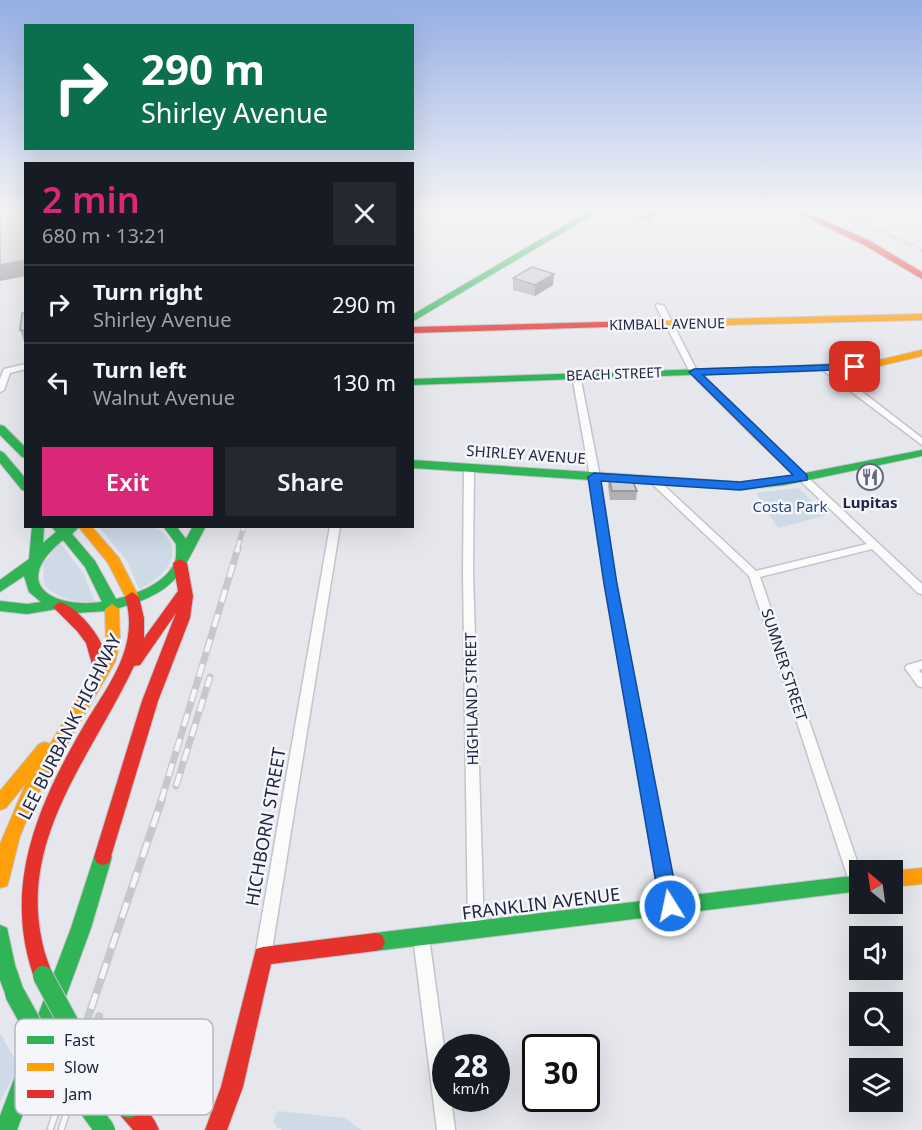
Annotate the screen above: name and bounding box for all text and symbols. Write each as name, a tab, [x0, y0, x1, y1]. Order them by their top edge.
text: 290 m	[141, 40, 265, 97]
icon: right	[42, 48, 120, 126]
text: Shirley Avenue	[141, 94, 328, 131]
text: 2 min	[42, 175, 140, 224]
button: close	[333, 182, 396, 245]
text: 680 m · 13:21	[42, 222, 167, 249]
text: Turn right	[93, 276, 203, 306]
icon: right	[42, 288, 75, 321]
text: 290 m	[332, 289, 396, 319]
text: Shirley Avenue	[93, 306, 231, 333]
street label: KIMBALL AVENUE	[609, 313, 725, 334]
pin	[829, 341, 880, 392]
icon: arrive	[838, 350, 871, 383]
text: Turn left	[93, 354, 187, 384]
street label: BEACH STREET	[566, 362, 662, 385]
icon: left	[42, 366, 75, 399]
text: 130 m	[332, 367, 396, 397]
text: Walnut Avenue	[93, 384, 235, 411]
street label: SHIRLEY AVENUE	[466, 440, 586, 468]
button: Exit	[42, 447, 213, 516]
button: Share	[225, 447, 396, 516]
restaurant icon: Lupitas	[855, 462, 885, 492]
place label: Lupitas	[842, 492, 898, 512]
park label: Costa Park	[752, 496, 828, 516]
street label: SUMNER STREET	[757, 606, 813, 724]
street label: LEE BURBANK HIGHWAY	[12, 629, 127, 824]
street label: HIGHLAND STREET	[460, 632, 482, 766]
street label: HICHBORN STREET	[239, 746, 291, 908]
north arrow	[849, 860, 903, 914]
map controls	[849, 860, 903, 1112]
position arrow	[638, 874, 702, 938]
street label: FRANKLIN AVENUE	[460, 881, 621, 925]
button: sound	[849, 926, 903, 980]
button: search	[849, 992, 903, 1046]
legend	[15, 1019, 213, 1115]
text: Fast	[64, 1029, 95, 1051]
speed limit sign: 30	[522, 1034, 600, 1112]
text: 28	[454, 1045, 488, 1086]
text: Slow	[64, 1056, 99, 1078]
button: layers	[849, 1058, 903, 1112]
text: km/h	[453, 1078, 489, 1098]
text: Jam	[62, 1083, 92, 1105]

